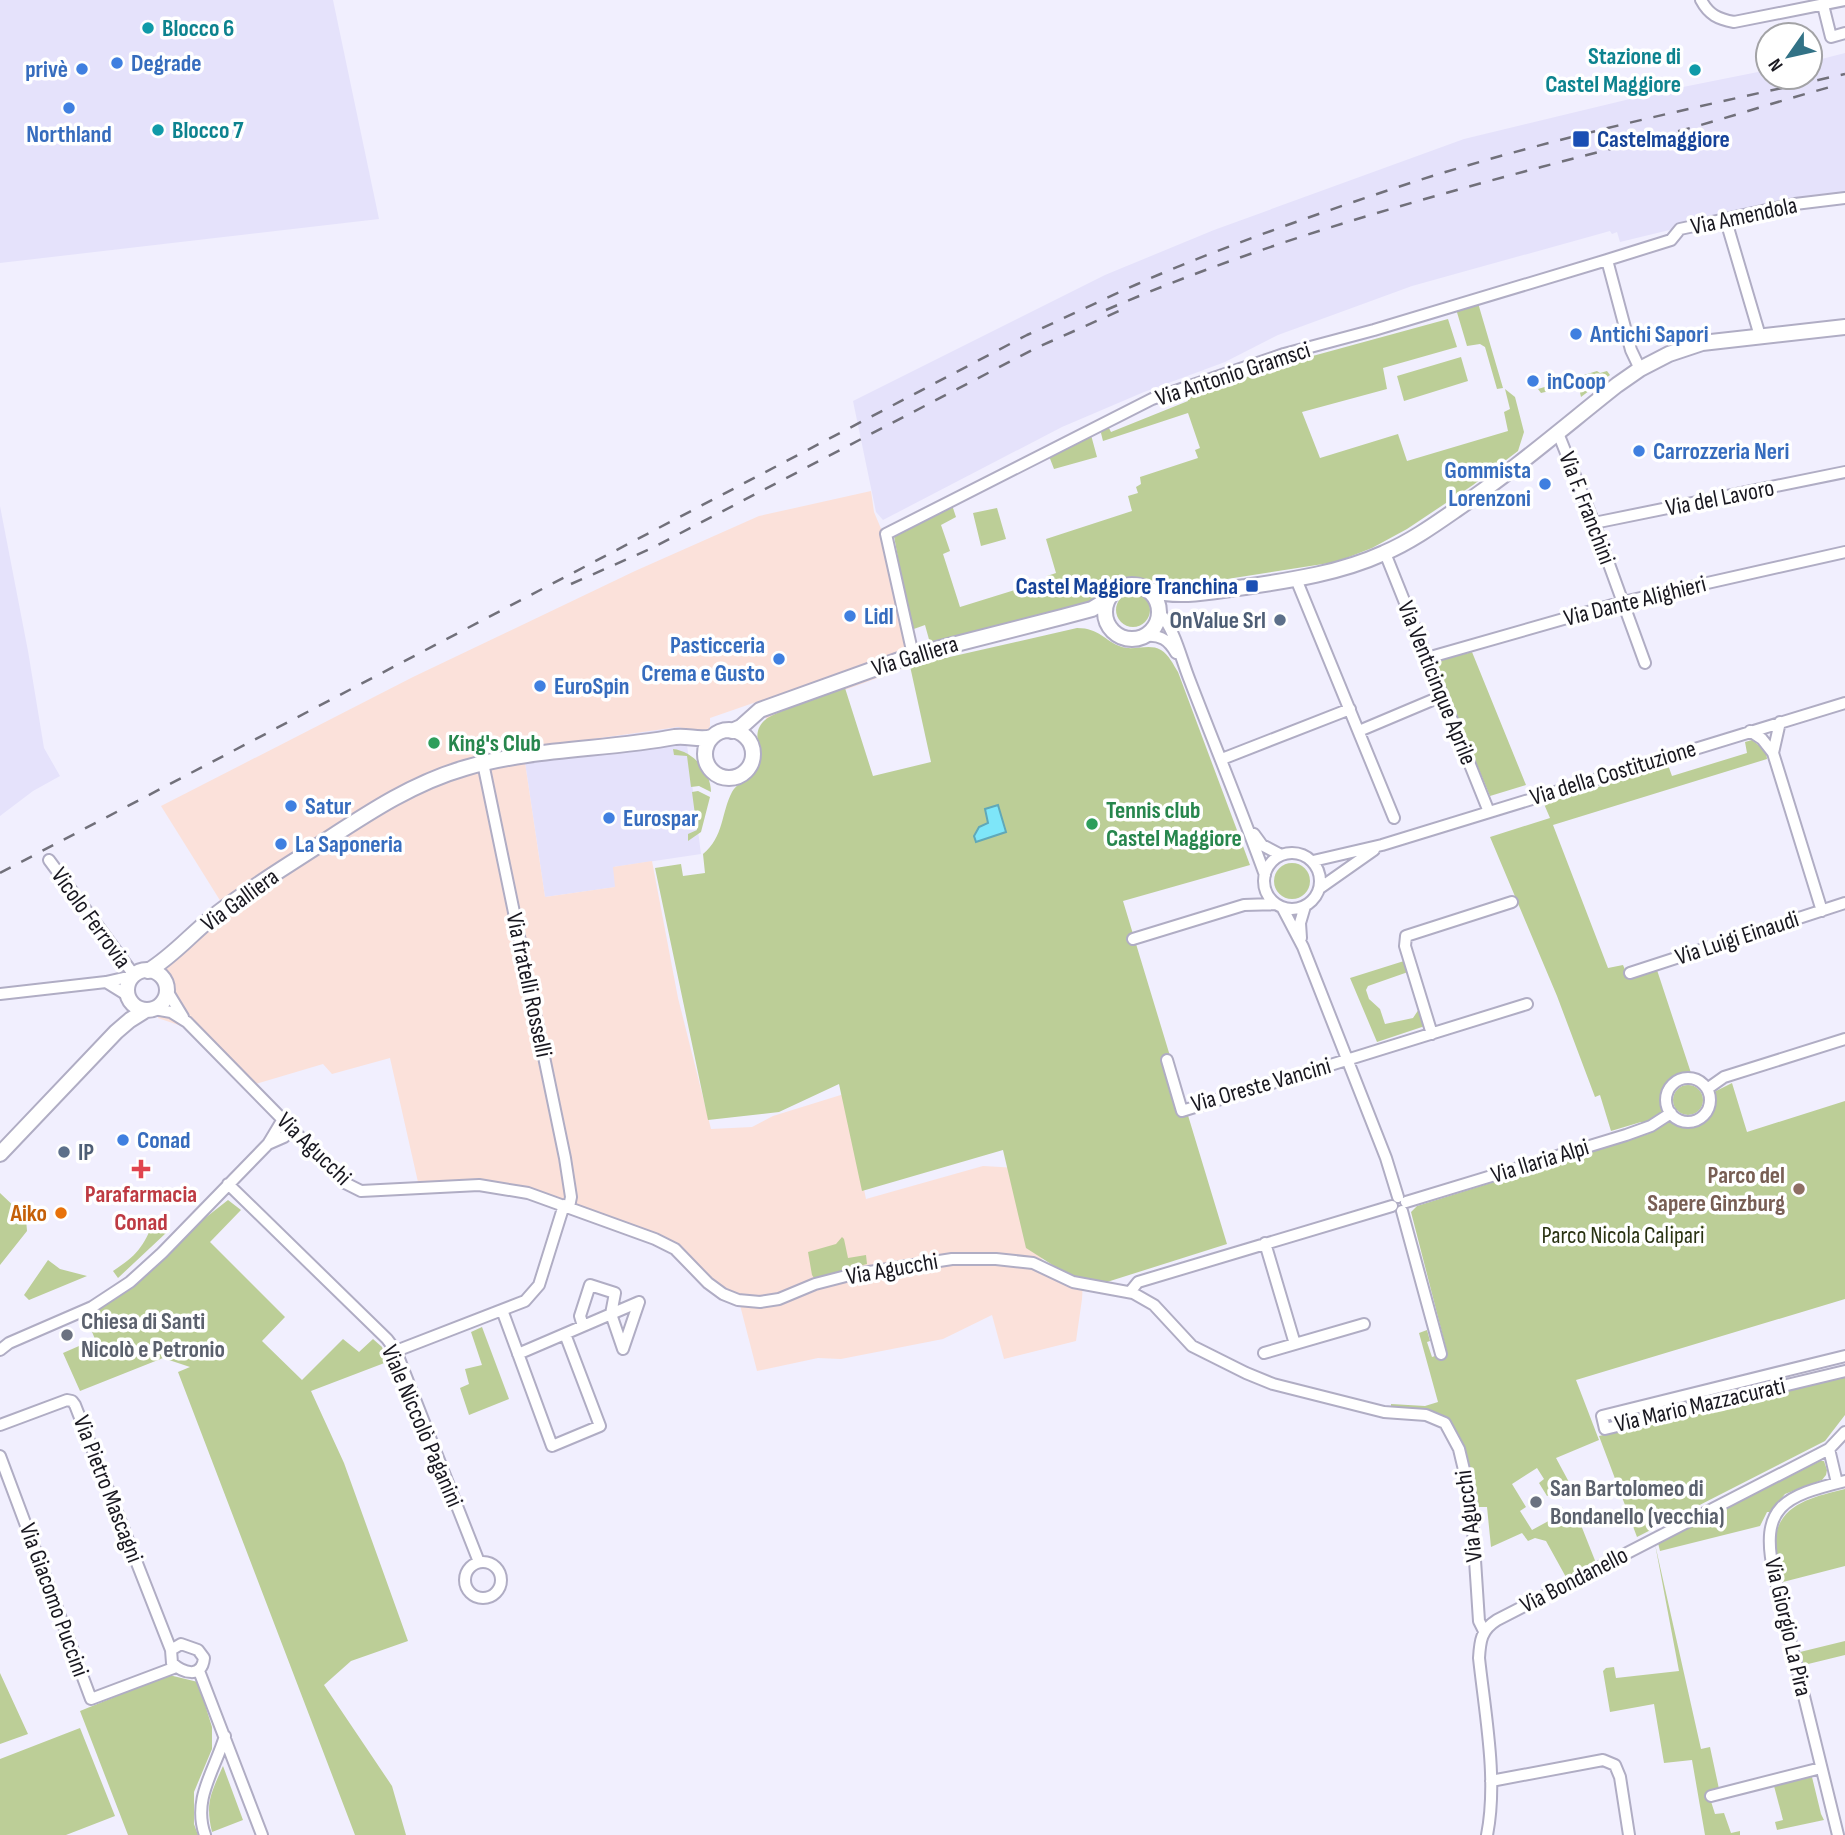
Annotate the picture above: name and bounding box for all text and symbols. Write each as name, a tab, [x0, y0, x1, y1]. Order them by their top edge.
place label: Blocco 6	[162, 14, 234, 43]
marker: Blocco 6	[140, 20, 156, 36]
north arrow	[1754, 21, 1824, 91]
place label: Stazione di Castel Maggiore	[1545, 42, 1681, 99]
place label: Degrade	[131, 49, 201, 78]
text: N	[1764, 54, 1789, 75]
place label: privè	[25, 55, 68, 84]
marker: Degrade	[109, 55, 125, 71]
marker: privè	[74, 61, 90, 77]
marker: Stazione di Castel Maggiore	[1687, 62, 1703, 78]
marker: Northland	[61, 100, 77, 116]
place label: Blocco 7	[172, 116, 244, 145]
place label: Northland	[26, 120, 112, 149]
marker: Blocco 7	[150, 122, 166, 138]
place label: Castelmaggiore	[1597, 125, 1730, 154]
marker: Castelmaggiore	[1571, 129, 1591, 149]
street label: Via Amendola	[1688, 191, 1800, 241]
place label: Antichi Sapori	[1589, 320, 1709, 349]
marker: Antichi Sapori	[1568, 326, 1584, 342]
street label: Via Antonio Gramsci	[1152, 335, 1314, 413]
place label: inCoop	[1547, 367, 1606, 396]
marker: inCoop	[1525, 373, 1541, 389]
place label: Carrozzeria Neri	[1653, 437, 1789, 466]
marker: Carrozzeria Neri	[1631, 443, 1647, 459]
street label: Via F. Franchini	[1552, 448, 1622, 568]
place label: Gommista Lorenzoni	[1444, 456, 1531, 513]
street label: Via del Lavoro	[1663, 473, 1777, 523]
marker: Gommista Lorenzoni	[1537, 476, 1553, 492]
street label: Via Dante Alighieri	[1561, 569, 1709, 633]
place label: Castel Maggiore Tranchina	[1016, 572, 1238, 601]
marker: Castel Maggiore Tranchina	[1244, 578, 1260, 594]
street label: Via Venticinque Aprile	[1391, 597, 1483, 769]
place label: Lidl	[864, 602, 894, 631]
place label: OnValue Srl	[1170, 606, 1266, 635]
marker: Lidl	[842, 608, 858, 624]
marker: OnValue Srl	[1272, 612, 1288, 628]
street label: Via Galliera	[868, 629, 962, 683]
place label: Pasticceria Crema e Gusto	[641, 631, 765, 688]
marker: Pasticceria Crema e Gusto	[771, 651, 787, 667]
place label: EuroSpin	[554, 672, 629, 701]
marker: EuroSpin	[532, 678, 548, 694]
place label: King's Club	[448, 729, 541, 758]
street label: Via della Costituzione	[1526, 734, 1700, 812]
marker: King's Club	[426, 735, 442, 751]
place label: Satur	[305, 792, 352, 821]
place label: Tennis club Castel Maggiore	[1106, 796, 1242, 853]
marker: Satur	[283, 798, 299, 814]
place label: Eurospar	[623, 804, 699, 833]
marker: Eurospar	[601, 810, 617, 826]
marker: Tennis club Castel Maggiore	[1084, 816, 1100, 832]
place label: La Saponeria	[295, 830, 403, 859]
marker: La Saponeria	[273, 836, 289, 852]
street label: Vicolo Ferrovia	[45, 862, 137, 974]
street label: Via Galliera	[196, 862, 284, 938]
street label: Via Luigi Einaudi	[1672, 904, 1802, 972]
street label: Via fratelli Rosselli	[500, 910, 558, 1060]
street label: Via Oreste Vancini	[1188, 1051, 1334, 1119]
street label: Via Agucchi	[271, 1106, 357, 1192]
place label: Conad	[137, 1126, 191, 1155]
marker: Conad	[115, 1132, 131, 1148]
street label: Via Ilaria Alpi	[1488, 1132, 1592, 1190]
place label: IP	[78, 1138, 94, 1167]
marker: IP	[56, 1144, 72, 1160]
marker: Parafarmacia Conad	[133, 1161, 149, 1177]
place label: Parco del Sapere Ginzburg	[1647, 1161, 1785, 1218]
place label: Parafarmacia Conad	[85, 1180, 197, 1237]
marker: Parco del Sapere Ginzburg	[1791, 1181, 1807, 1197]
place label: Aiko	[10, 1199, 47, 1228]
marker: Aiko	[53, 1205, 69, 1221]
park label: Parco Nicola Calipari	[1542, 1221, 1704, 1250]
street label: Via Agucchi	[844, 1247, 940, 1291]
place label: Chiesa di Santi Nicolò e Petronio	[81, 1307, 225, 1364]
marker: Chiesa di Santi Nicolò e Petronio	[59, 1327, 75, 1343]
street label: Viale Niccolò Paganini	[375, 1341, 469, 1511]
street label: Via Mario Mazzacurati	[1612, 1371, 1788, 1439]
street label: Via Pietro Mascagni	[67, 1411, 149, 1567]
street label: Via Agucchi	[1449, 1468, 1489, 1564]
place label: San Bartolomeo di Bondanello (vecchia)	[1550, 1474, 1725, 1531]
marker: San Bartolomeo di Bondanello (vecchia)	[1528, 1494, 1544, 1510]
street label: Via Giacomo Puccini	[13, 1519, 95, 1681]
street label: Via Bondanello	[1515, 1540, 1633, 1620]
street label: Via Giorgio La Pira	[1758, 1555, 1818, 1699]

